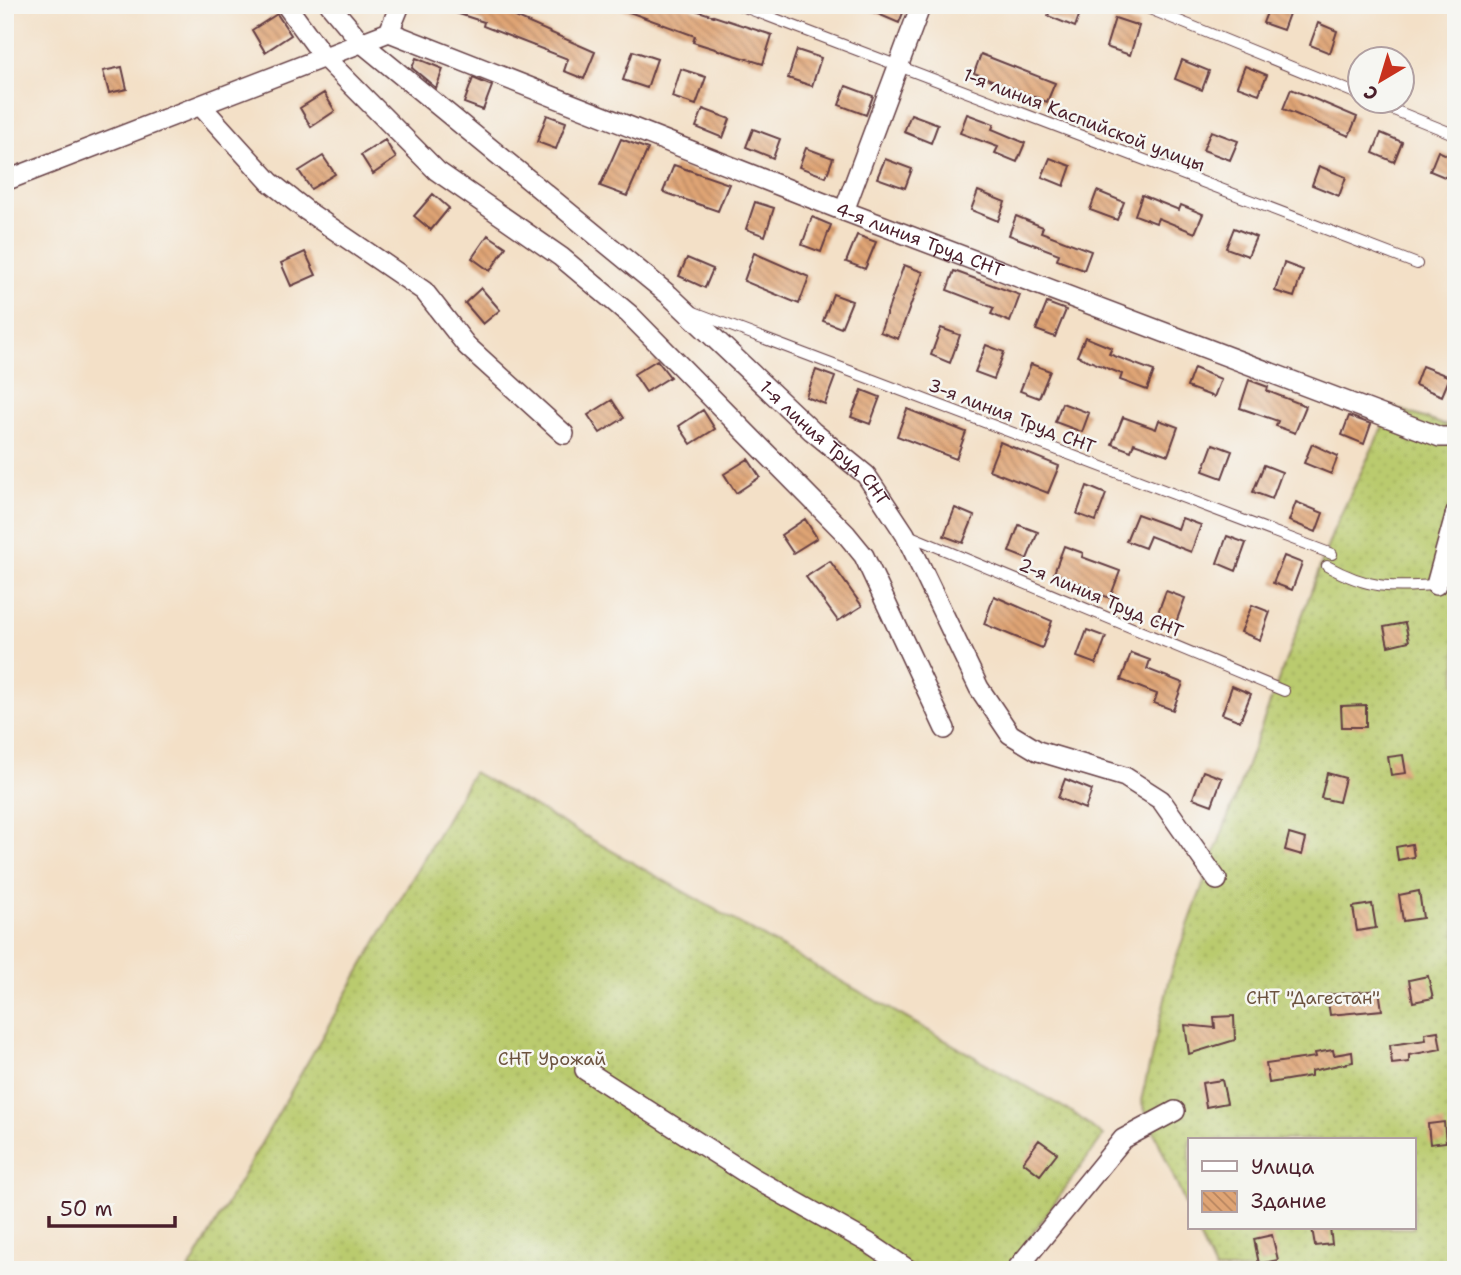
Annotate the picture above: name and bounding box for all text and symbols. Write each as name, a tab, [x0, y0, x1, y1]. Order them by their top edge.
north arrow	[1346, 46, 1416, 116]
street label: 1-я линия Каспийской улицы	[960, 63, 1208, 177]
text: С	[1359, 80, 1383, 106]
street label: 4-я линия Труд СНТ	[832, 197, 1007, 282]
street label: 3-я линия Труд СНТ	[925, 373, 1099, 459]
street label: 1-я линия Труд СНТ	[754, 375, 895, 510]
street label: 2-я линия Труд СНТ	[1015, 552, 1187, 644]
park label: СНТ "Дагестан"	[1246, 986, 1380, 1010]
park label: СНТ Урожай	[498, 1047, 606, 1071]
legend	[1188, 1138, 1416, 1230]
text: Улица	[1251, 1153, 1314, 1181]
scale bar	[49, 1184, 175, 1228]
text: Здание	[1251, 1187, 1327, 1215]
text: 50 m	[60, 1195, 113, 1223]

